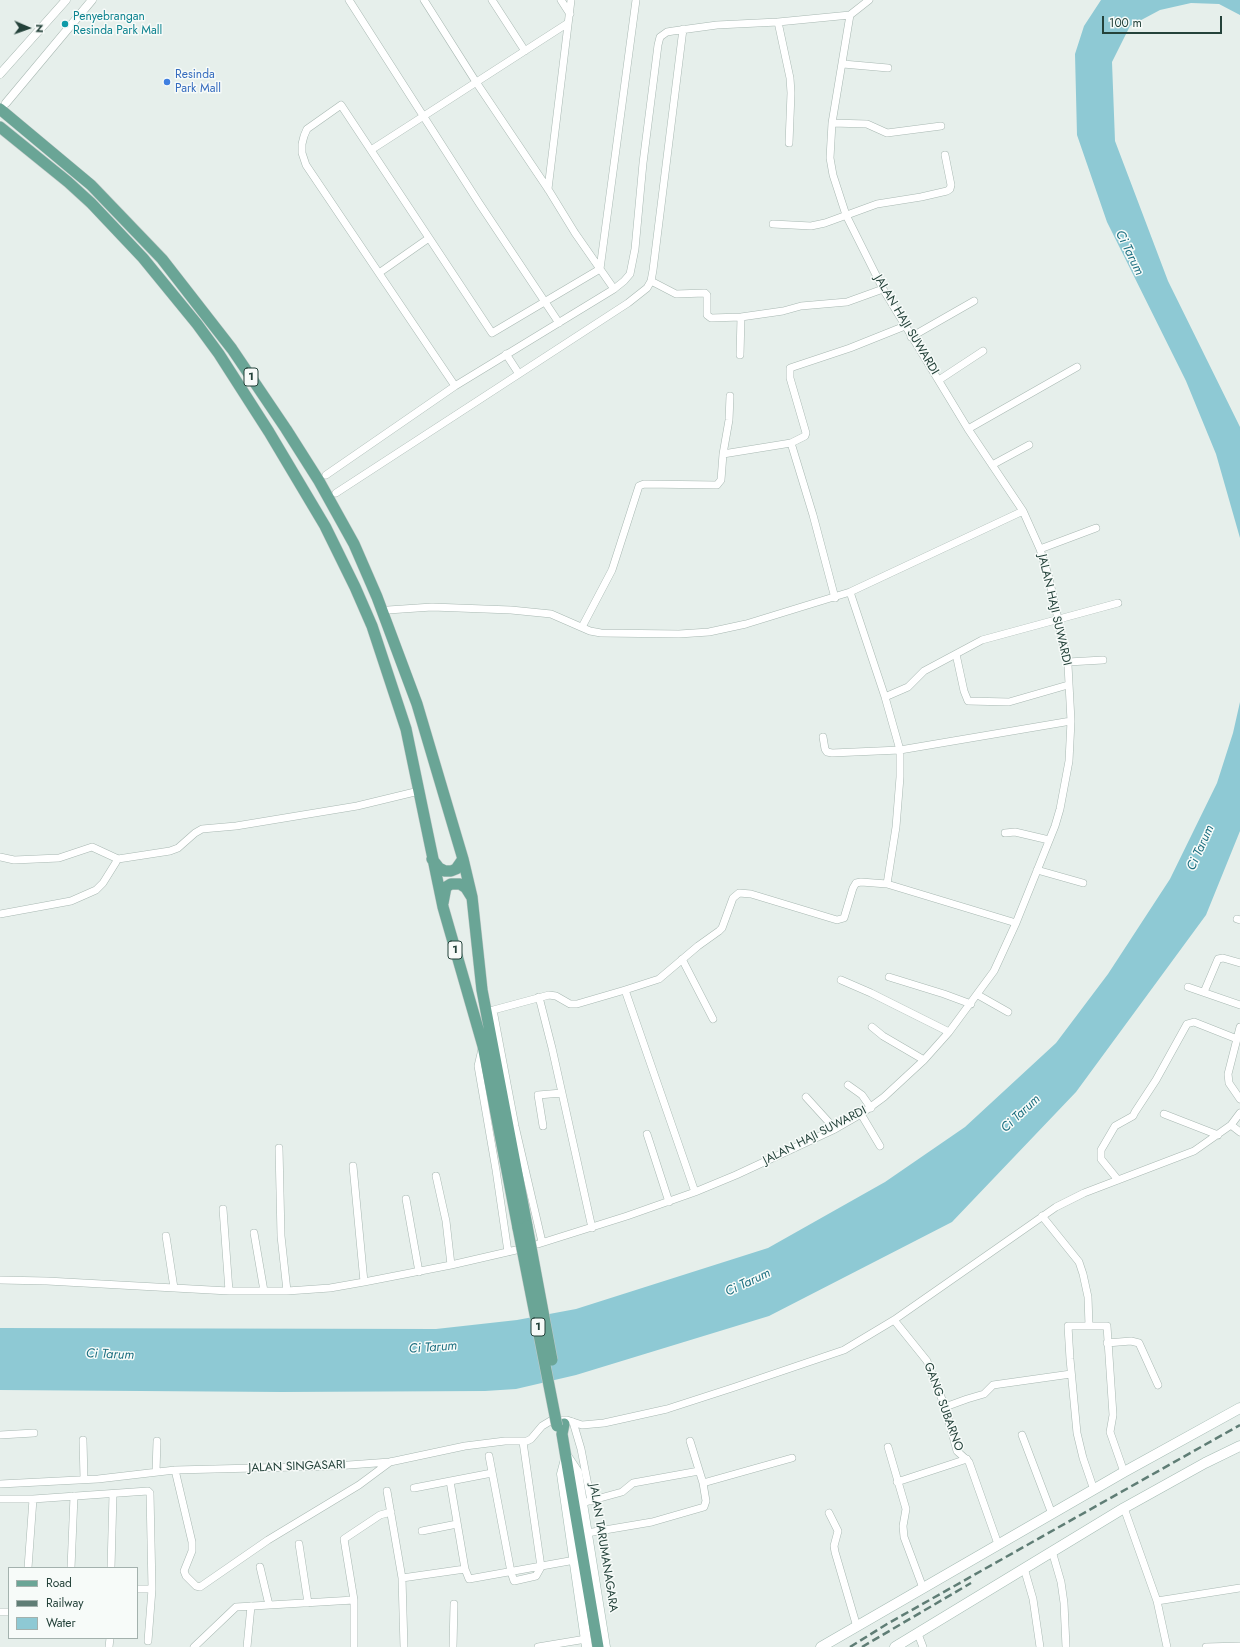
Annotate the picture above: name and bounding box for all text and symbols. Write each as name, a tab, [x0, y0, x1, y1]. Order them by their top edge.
north arrow	[8, 8, 48, 48]
scale bar	[1104, 8, 1224, 34]
place label: Penyebrangan Resinda Park Mall	[73, 10, 162, 38]
text: 100 m	[1109, 14, 1142, 32]
marker: Penyebrangan Resinda Park Mall	[60, 19, 70, 29]
text: N	[32, 24, 48, 33]
place label: Resinda Park Mall	[175, 68, 221, 96]
marker: Resinda Park Mall	[162, 77, 172, 87]
water label: Ci Tarum	[1111, 228, 1147, 278]
street label: JALAN HAJI SUWARDI	[871, 273, 941, 377]
road number: 1	[244, 368, 258, 386]
street label: JALAN HAJI SUWARDI	[1034, 553, 1074, 667]
water label: Ci Tarum	[1184, 823, 1218, 873]
road number: 1	[448, 941, 462, 959]
water label: Ci Tarum	[998, 1092, 1044, 1136]
street label: JALAN HAJI SUWARDI	[761, 1104, 869, 1168]
water label: Ci Tarum	[723, 1266, 773, 1300]
road number: 1	[531, 1318, 545, 1336]
water label: Ci Tarum	[408, 1339, 458, 1357]
water label: Ci Tarum	[86, 1346, 134, 1364]
street label: GANG SUBARNO	[920, 1361, 966, 1453]
street label: JALAN SINGASARI	[248, 1458, 346, 1476]
street label: JALAN TARUMANAGARA	[586, 1483, 620, 1613]
legend	[8, 1567, 138, 1639]
text: Road	[46, 1574, 72, 1592]
text: Railway	[46, 1594, 84, 1612]
text: Water	[46, 1614, 76, 1632]

